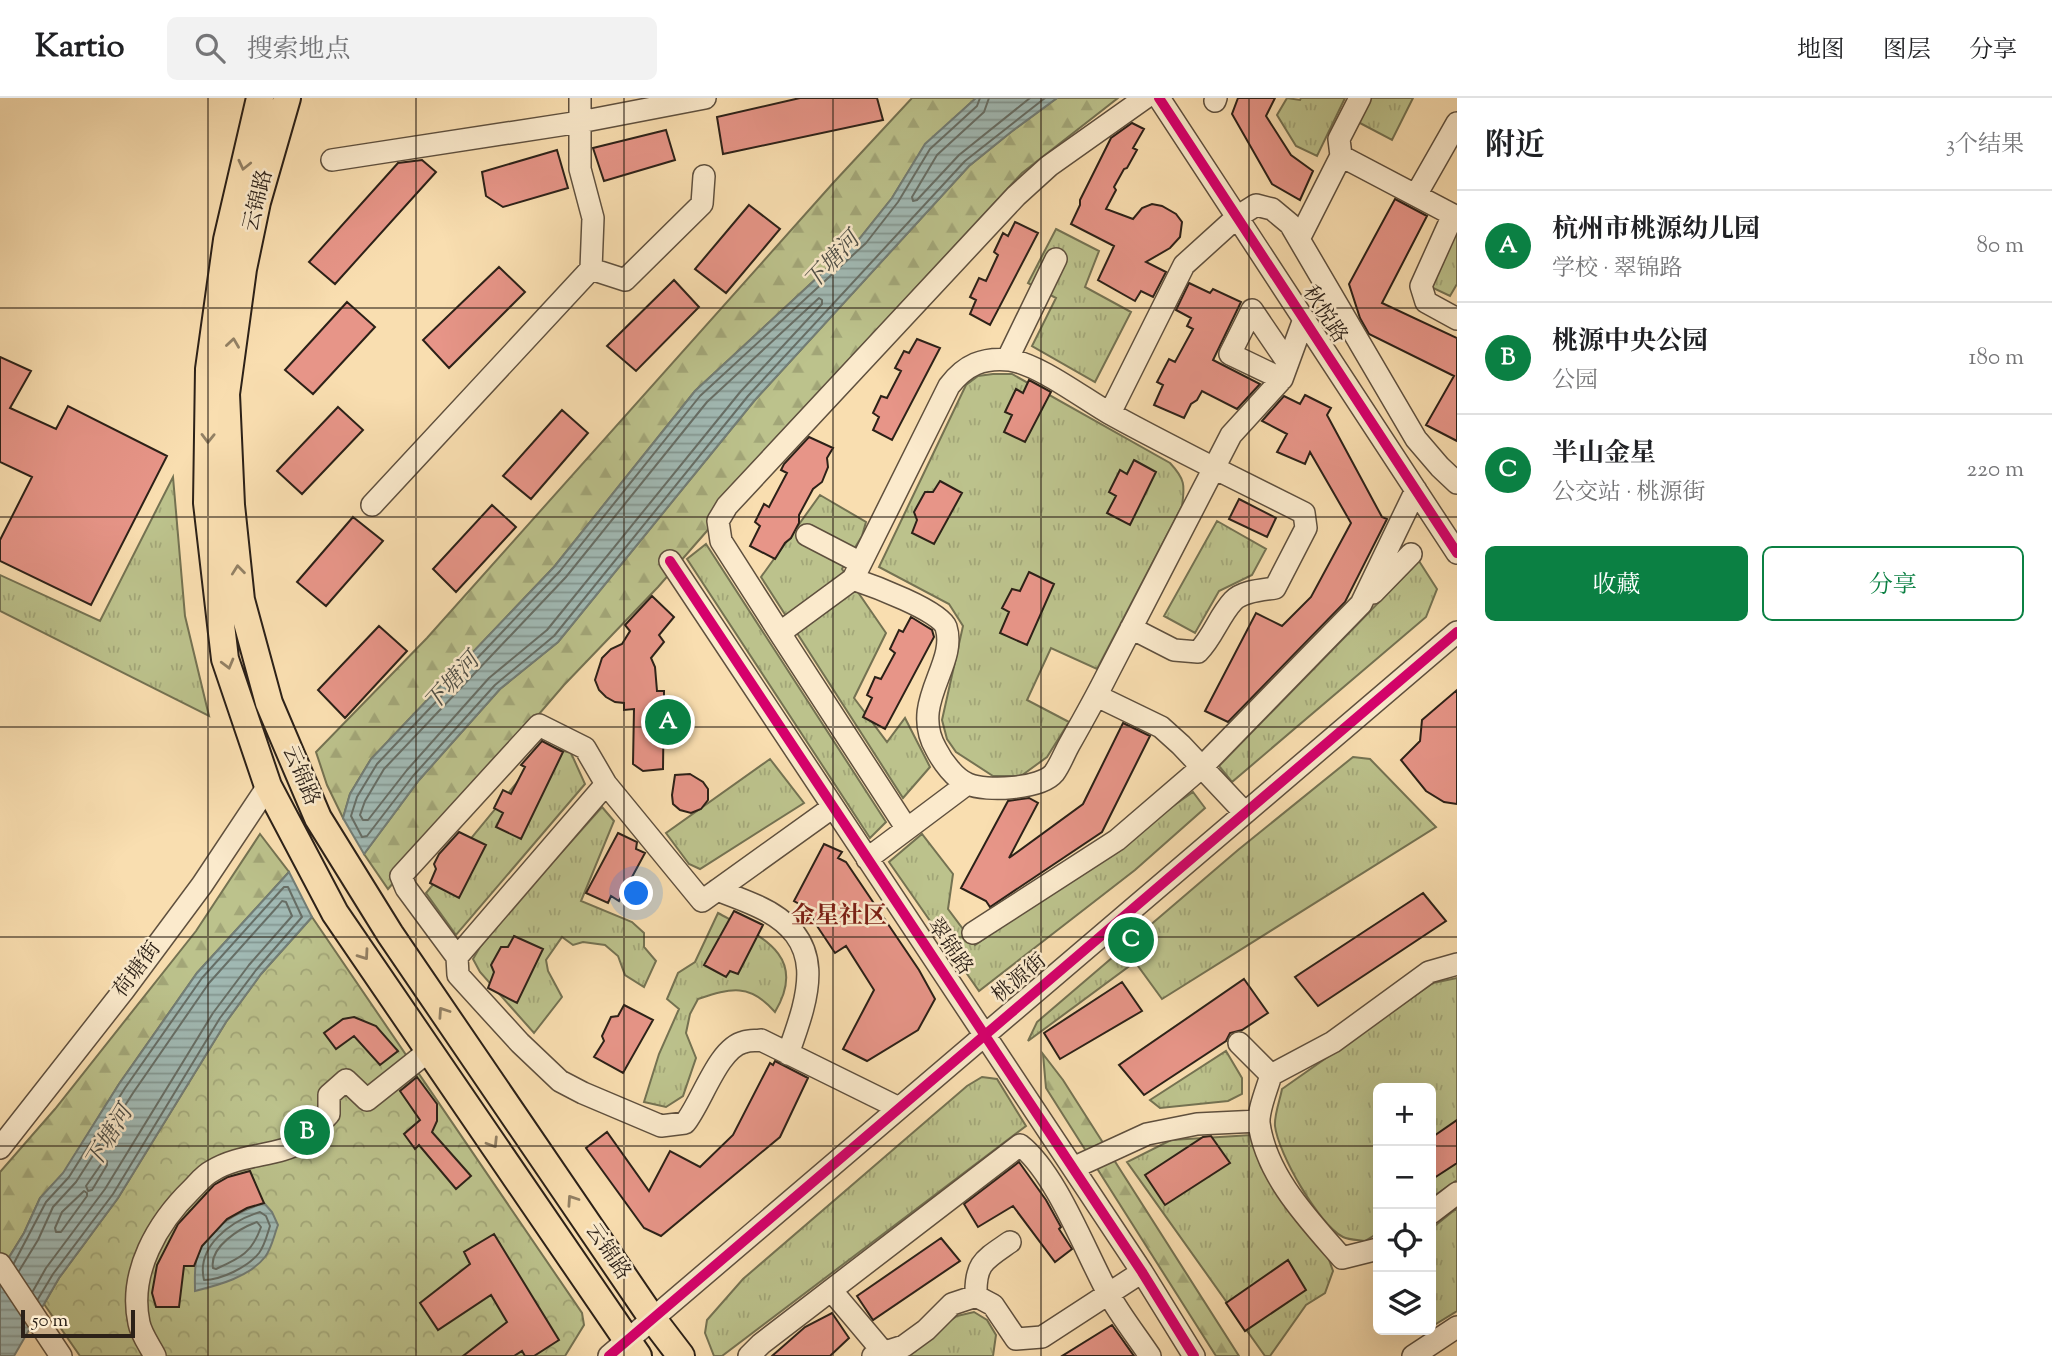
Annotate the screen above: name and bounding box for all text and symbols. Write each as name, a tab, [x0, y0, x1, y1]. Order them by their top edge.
search box	[167, 17, 657, 80]
text: Kartio	[35, 24, 125, 72]
icon: search	[191, 29, 229, 67]
text: 搜索地点	[247, 32, 351, 69]
text: 地图	[1797, 34, 1845, 68]
text: 图层	[1883, 34, 1931, 68]
text: 分享	[1969, 34, 2017, 68]
text: 附近	[1485, 125, 1545, 168]
text: 3个结果	[1946, 129, 2024, 162]
one-way arrow	[238, 158, 253, 170]
street label: 云锦路	[237, 167, 281, 235]
text: 杭州市桃源幼儿园	[1552, 212, 1760, 249]
water label: 下塘河	[797, 223, 871, 298]
text: A	[1499, 230, 1517, 263]
text: 80 m	[1976, 230, 2024, 263]
text: 学校 · 翠锦路	[1552, 253, 1683, 286]
street label: 秋悦路	[1294, 280, 1354, 350]
text: 桃源中央公园	[1552, 324, 1708, 361]
one-way arrow	[225, 337, 240, 349]
text: B	[1501, 342, 1515, 375]
text: 180 m	[1969, 342, 2024, 375]
text: 公园	[1552, 365, 1598, 398]
one-way arrow	[200, 433, 216, 444]
text: 半山金星	[1552, 436, 1656, 473]
text: C	[1499, 454, 1517, 487]
text: 220 m	[1966, 454, 2024, 487]
text: 公交站 · 桃源街	[1552, 477, 1706, 510]
button: 收藏	[1485, 546, 1748, 621]
button: 分享	[1762, 546, 2024, 621]
one-way arrow	[231, 564, 246, 575]
water label: 下塘河	[418, 643, 491, 720]
one-way arrow	[220, 658, 234, 670]
pin: A	[645, 696, 691, 748]
street label: 云锦路	[274, 741, 326, 811]
your location	[619, 876, 653, 910]
district label: 金星社区	[791, 900, 887, 934]
street label: 翠锦路	[919, 912, 979, 982]
pin: C	[1108, 914, 1154, 966]
street label: 荷塘街	[107, 936, 169, 1004]
one-way arrow	[356, 947, 368, 960]
street label: 桃源街	[986, 947, 1054, 1011]
one-way arrow	[439, 1007, 452, 1020]
map controls	[1373, 1083, 1436, 1335]
button: +	[1373, 1083, 1436, 1146]
water label: 下塘河	[78, 1097, 144, 1176]
pin: B	[284, 1106, 330, 1158]
one-way arrow	[485, 1135, 498, 1148]
button: −	[1373, 1146, 1436, 1209]
one-way arrow	[568, 1195, 580, 1208]
button: locate	[1373, 1209, 1436, 1272]
street label: 云锦路	[577, 1217, 637, 1287]
button: layers	[1373, 1272, 1436, 1335]
scale bar	[21, 1307, 135, 1339]
text: 50 m	[32, 1308, 68, 1335]

